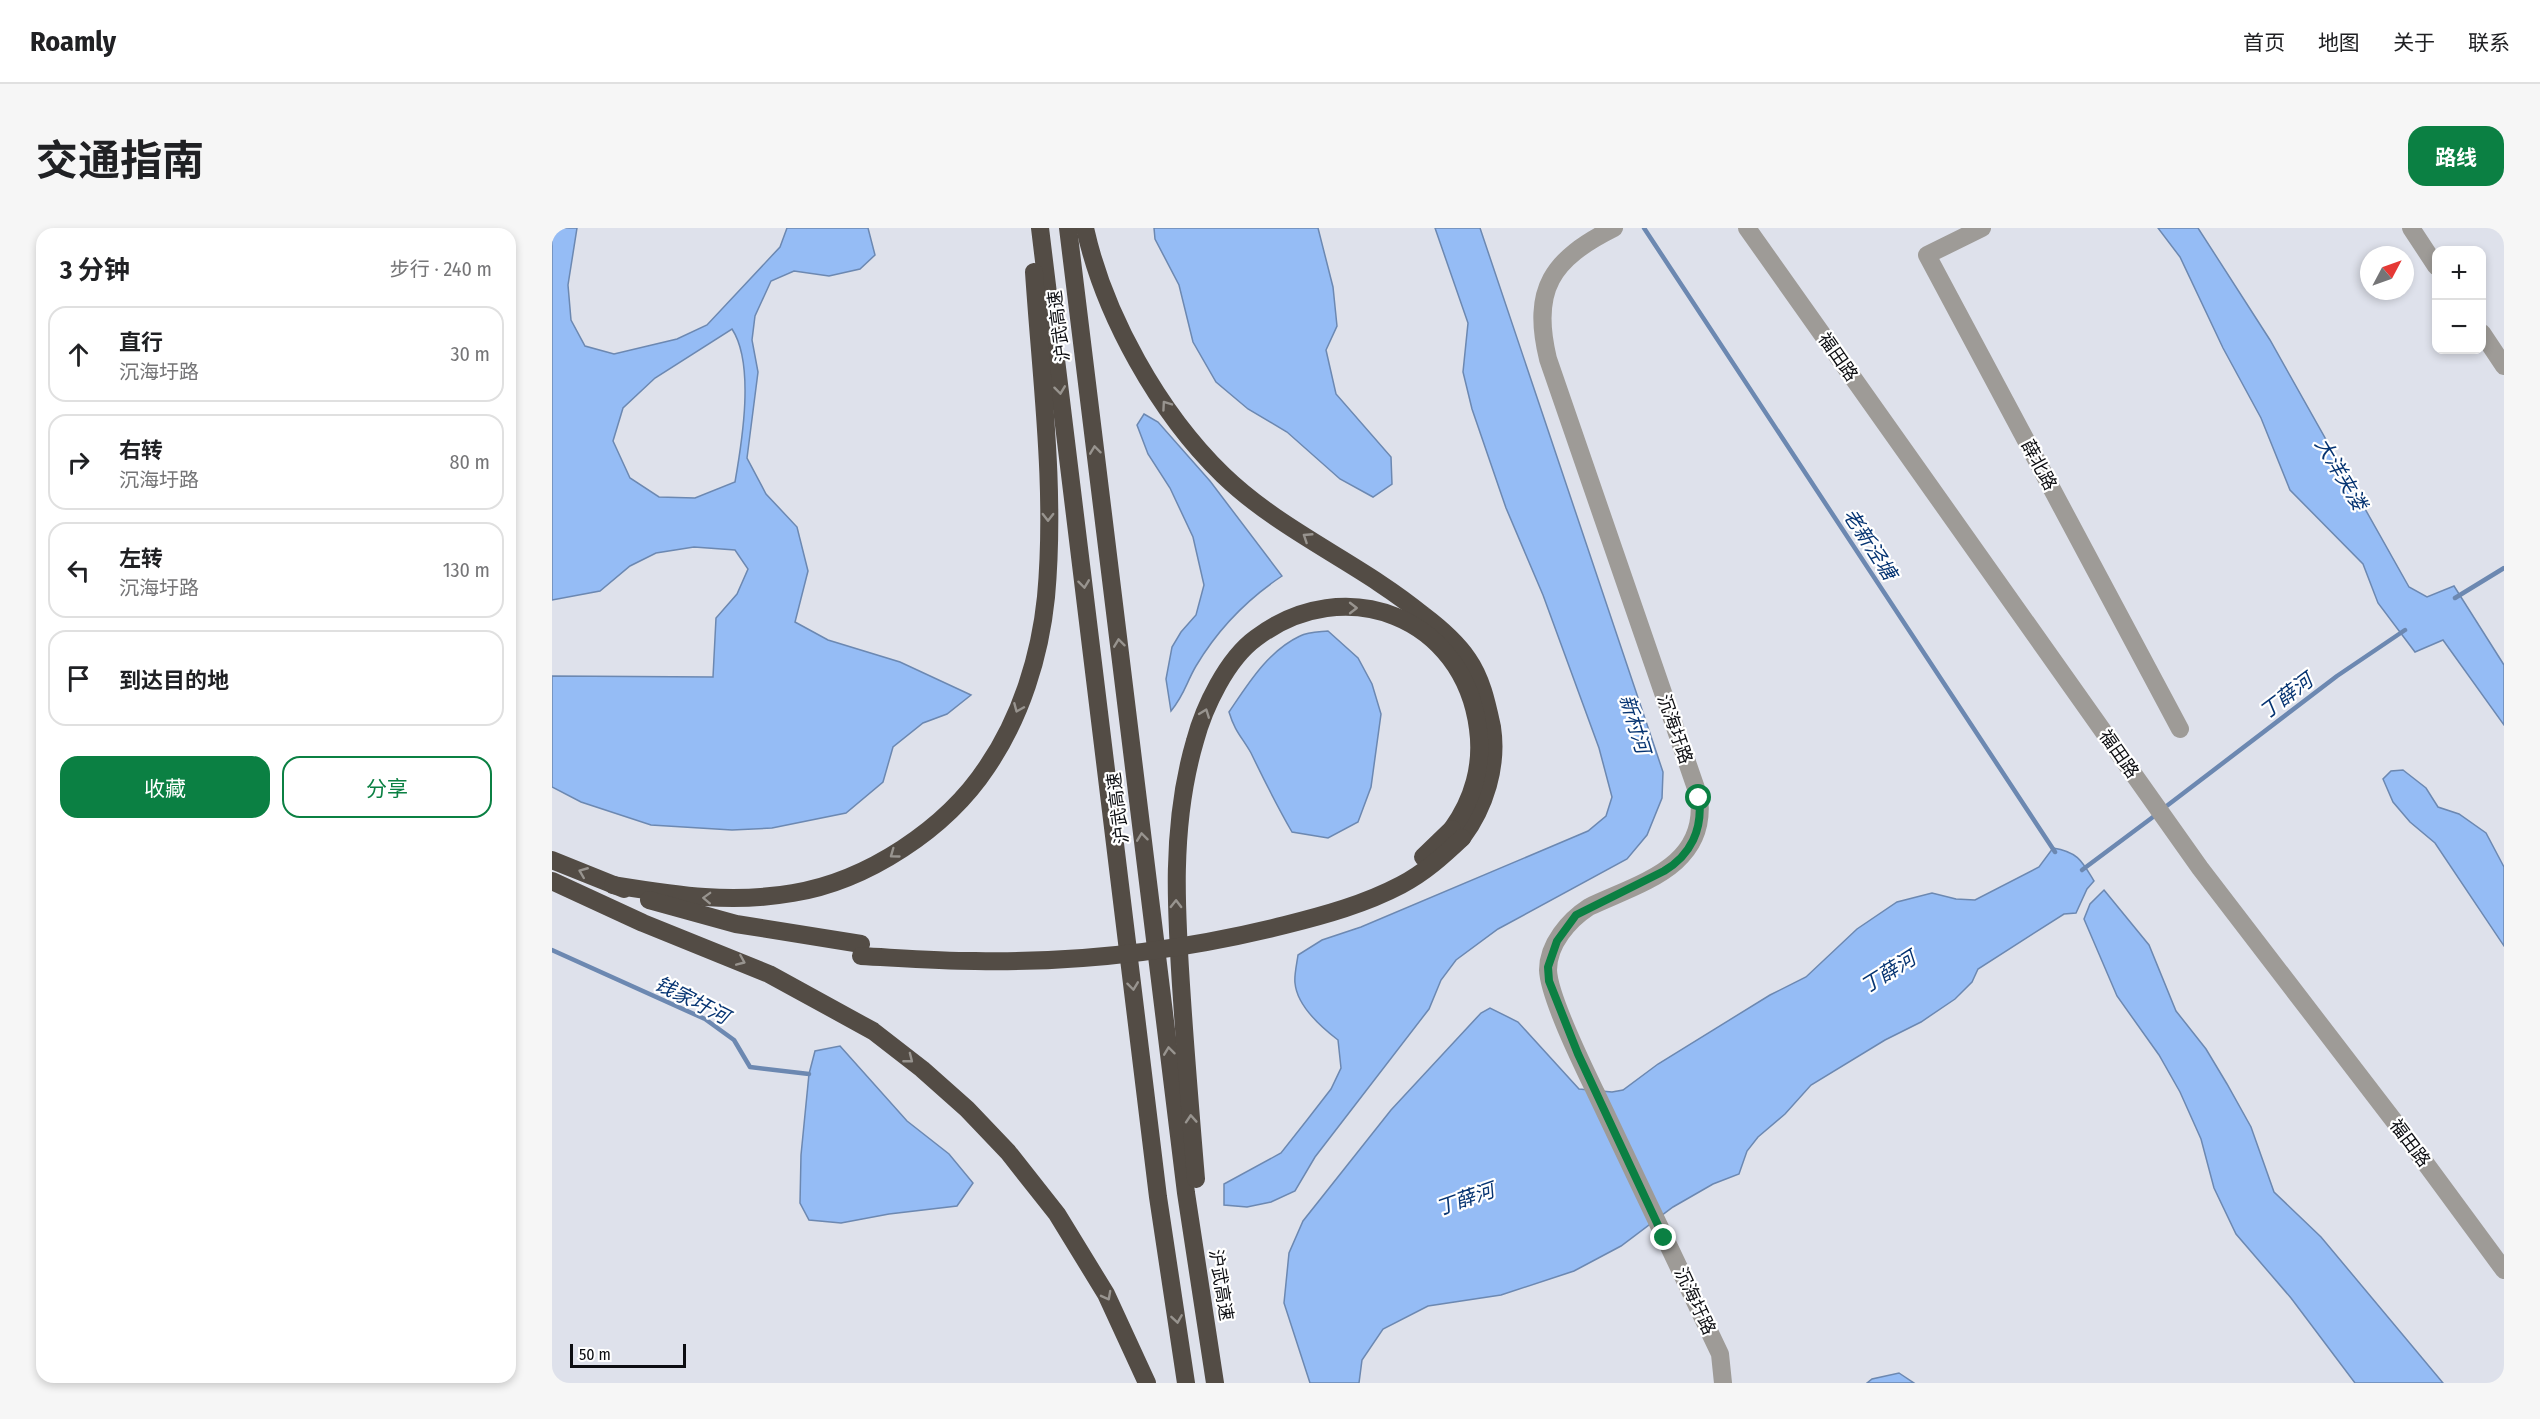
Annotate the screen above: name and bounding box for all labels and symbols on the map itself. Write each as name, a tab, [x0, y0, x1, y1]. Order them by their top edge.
north arrow	[2360, 246, 2414, 300]
street label: 沪武高速	[1044, 289, 1074, 363]
street label: 福田路	[1814, 329, 1862, 385]
one-way arrow	[1053, 386, 1066, 395]
one-way arrow	[1162, 400, 1173, 411]
water label: 大洋夹溇	[2310, 434, 2373, 516]
street label: 薛北路	[2017, 436, 2061, 494]
one-way arrow	[1089, 445, 1102, 454]
water label: 老新泾塘	[1838, 504, 1903, 587]
one-way arrow	[1042, 512, 1054, 521]
one-way arrow	[1302, 533, 1313, 544]
one-way arrow	[1077, 579, 1089, 588]
one-way arrow	[1348, 602, 1357, 614]
one-way arrow	[1113, 639, 1125, 648]
water label: 丁薛河	[2255, 666, 2320, 724]
street label: 沉海圩路	[1653, 691, 1697, 767]
water label: 新村河	[1615, 692, 1656, 760]
one-way arrow	[1013, 702, 1025, 713]
one-way arrow	[1198, 708, 1210, 719]
street label: 福田路	[2095, 726, 2143, 782]
street label: 沪武高速	[1103, 771, 1133, 845]
route start	[1685, 784, 1711, 810]
one-way arrow	[1137, 832, 1149, 841]
one-way arrow	[889, 847, 900, 858]
one-way arrow	[578, 867, 589, 879]
one-way arrow	[703, 892, 712, 904]
one-way arrow	[1170, 899, 1182, 908]
water label: 丁薛河	[1856, 944, 1923, 998]
one-way arrow	[734, 954, 745, 966]
water label: 钱家圩河	[651, 971, 737, 1031]
one-way arrow	[1126, 981, 1138, 990]
one-way arrow	[1163, 1047, 1175, 1056]
one-way arrow	[902, 1051, 913, 1062]
one-way arrow	[1185, 1115, 1198, 1124]
street label: 福田路	[2385, 1115, 2435, 1171]
water label: 丁薛河	[1433, 1177, 1501, 1220]
route end	[1650, 1224, 1676, 1250]
street label: 沪武高速	[1205, 1248, 1237, 1322]
street label: 沉海圩路	[1670, 1264, 1720, 1338]
one-way arrow	[1100, 1290, 1111, 1300]
one-way arrow	[1170, 1314, 1182, 1324]
scale bar	[570, 1341, 686, 1368]

